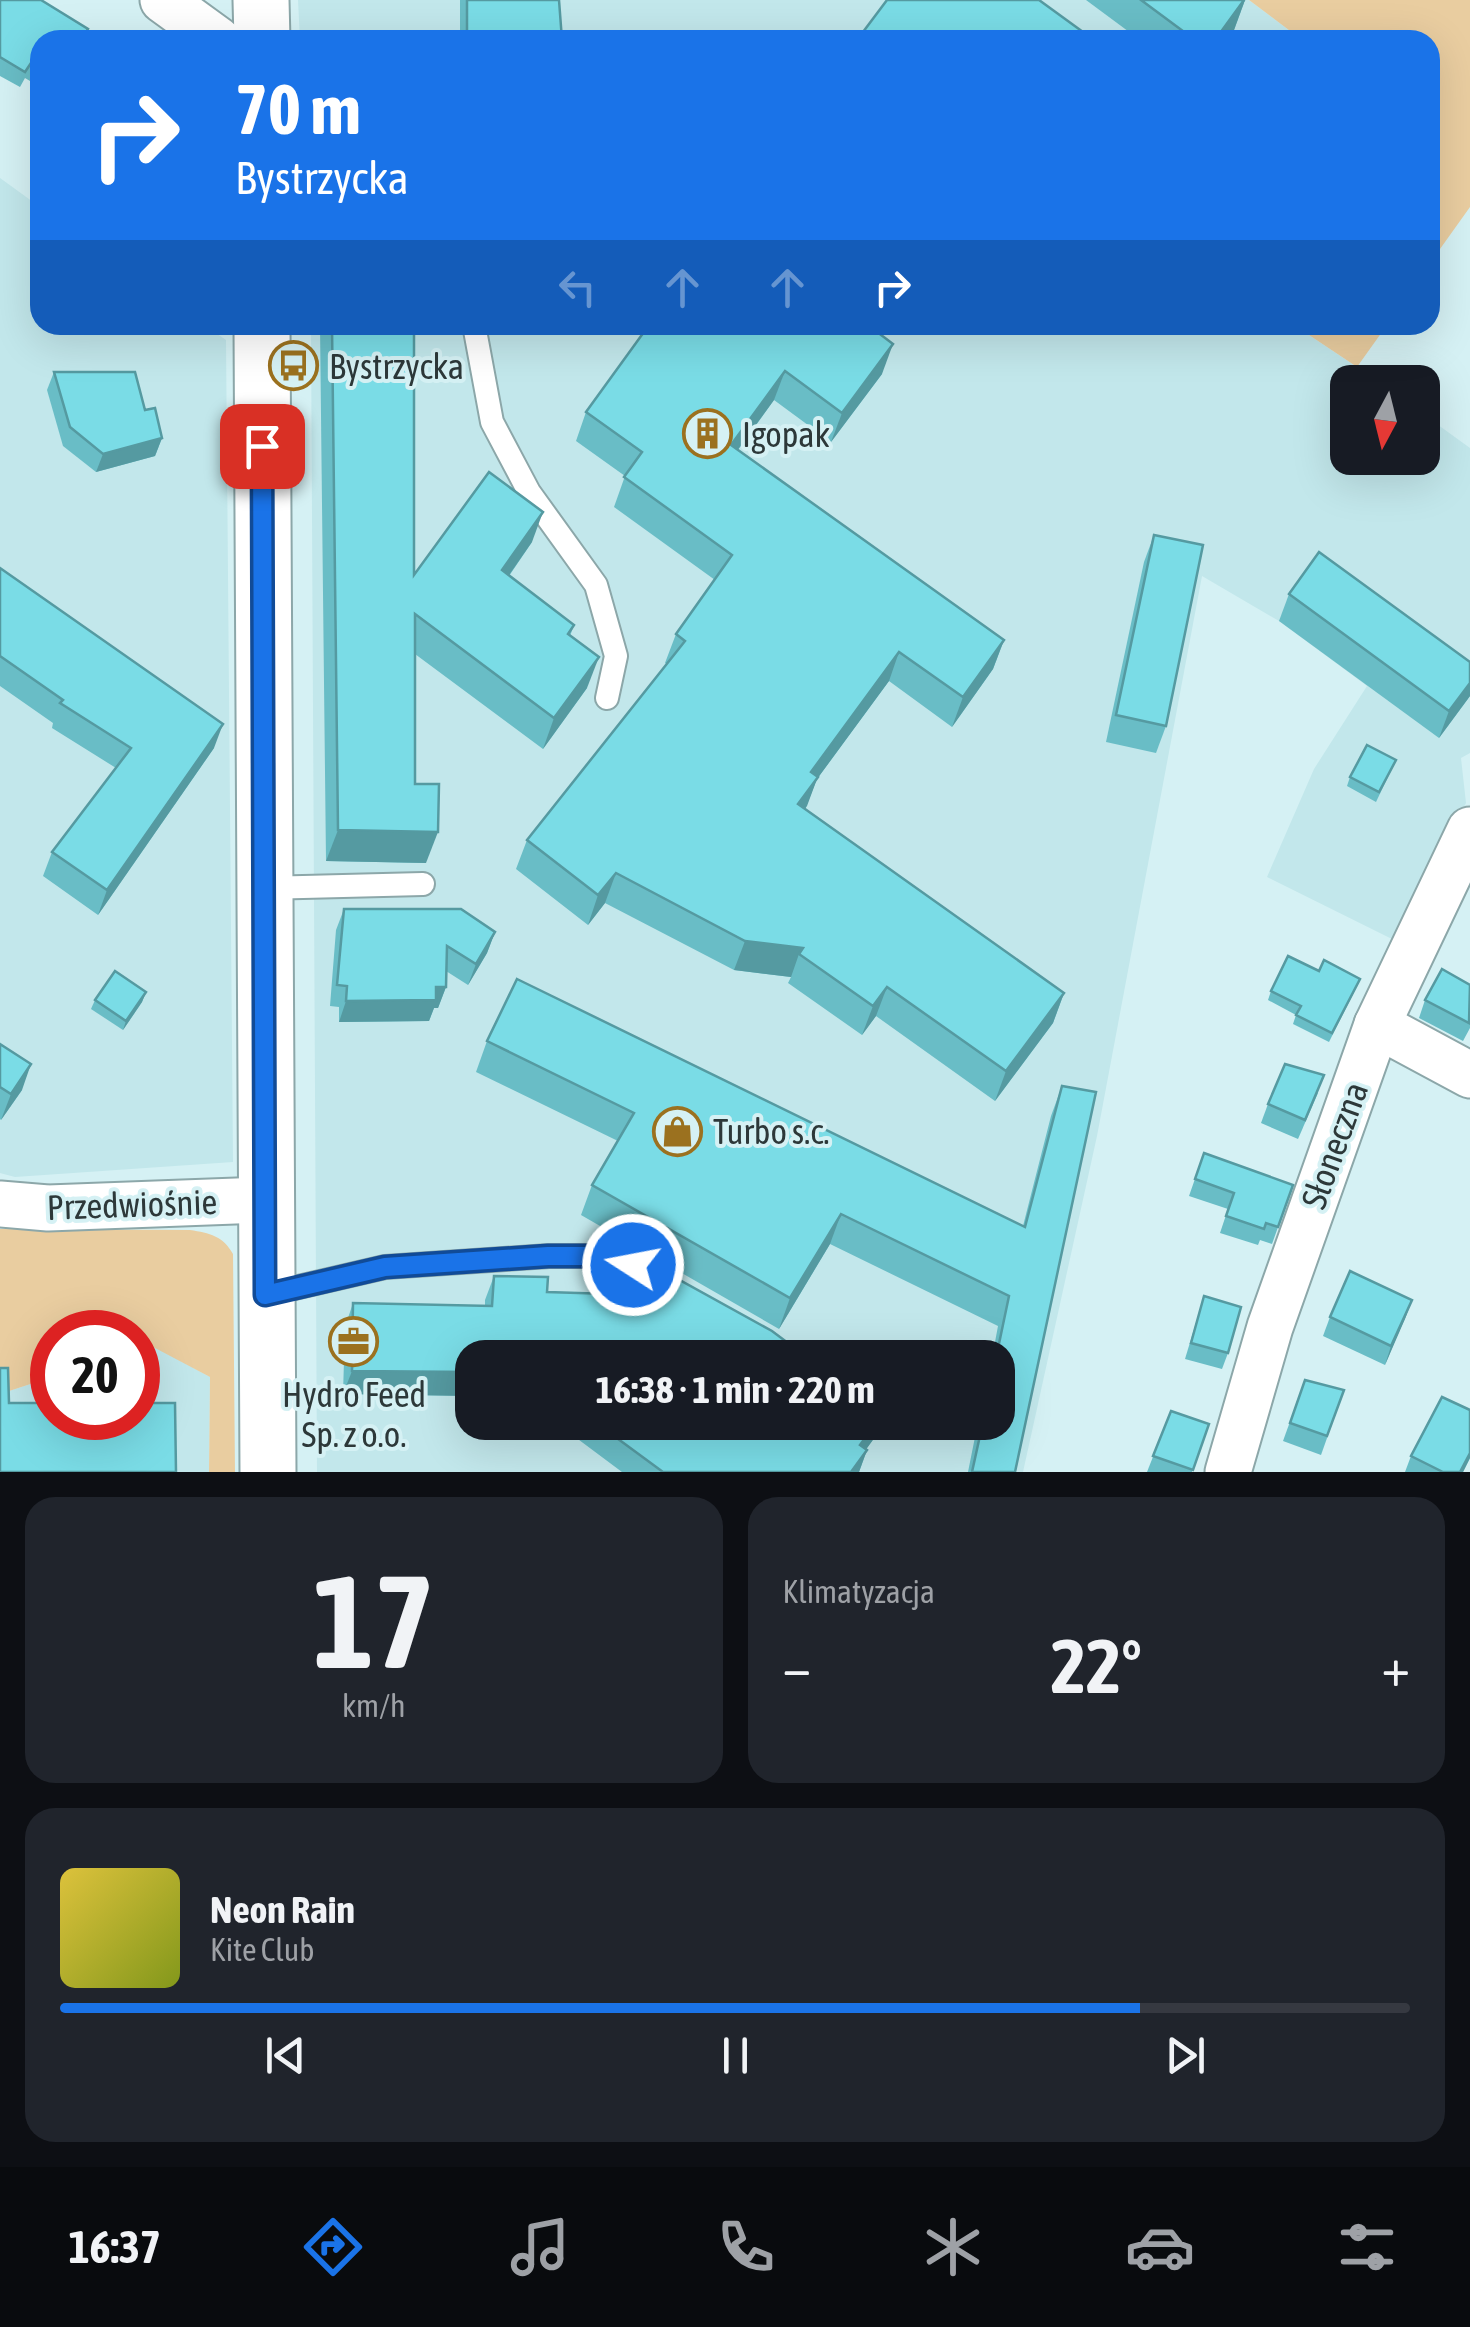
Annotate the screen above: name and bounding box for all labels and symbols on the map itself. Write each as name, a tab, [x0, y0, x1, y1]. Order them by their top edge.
bus stop icon: Bystrzycka	[268, 340, 320, 392]
place label: Bystrzycka	[329, 346, 464, 386]
north arrow	[1330, 365, 1440, 475]
pin	[220, 404, 305, 489]
building icon: Igopak	[681, 408, 733, 460]
place label: Igopak	[742, 414, 830, 454]
street label: Słoneczna	[1293, 1076, 1375, 1214]
shop icon: Turbo s.c.	[652, 1105, 704, 1157]
place label: Turbo s.c.	[713, 1111, 829, 1151]
street label: Przedwiośnie	[46, 1181, 218, 1227]
position arrow	[581, 1213, 685, 1317]
speed limit sign: 20	[30, 1310, 160, 1440]
office icon: Hydro Feed Sp. z o.o.	[328, 1316, 380, 1368]
place label: Hydro Feed Sp. z o.o.	[282, 1374, 426, 1454]

